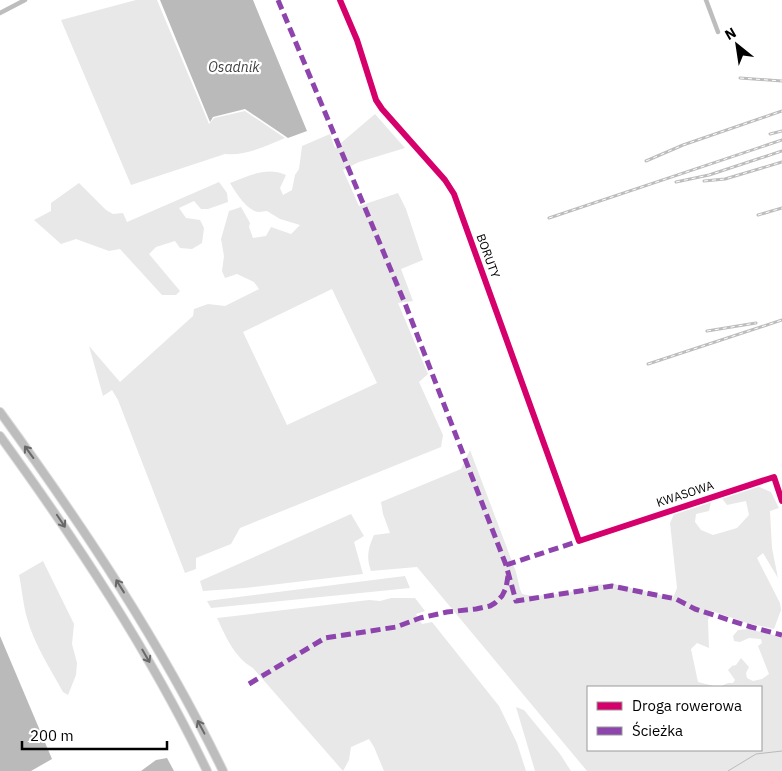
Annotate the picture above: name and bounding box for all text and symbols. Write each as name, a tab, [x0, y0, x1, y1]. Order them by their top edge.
north arrow	[712, 20, 762, 70]
text: N	[722, 23, 739, 44]
water label: Osadnik	[208, 58, 260, 76]
street label: BORUTY	[474, 232, 503, 280]
one-way arrow	[24, 445, 34, 459]
street label: KWASOWA	[654, 477, 716, 510]
one-way arrow	[56, 513, 66, 527]
one-way arrow	[115, 580, 125, 594]
one-way arrow	[142, 649, 152, 663]
legend	[587, 686, 762, 751]
text: Droga rowerowa	[632, 696, 742, 715]
scale bar	[22, 718, 168, 750]
one-way arrow	[196, 720, 206, 735]
text: Ścieżka	[632, 721, 683, 740]
text: 200 m	[30, 726, 74, 745]

